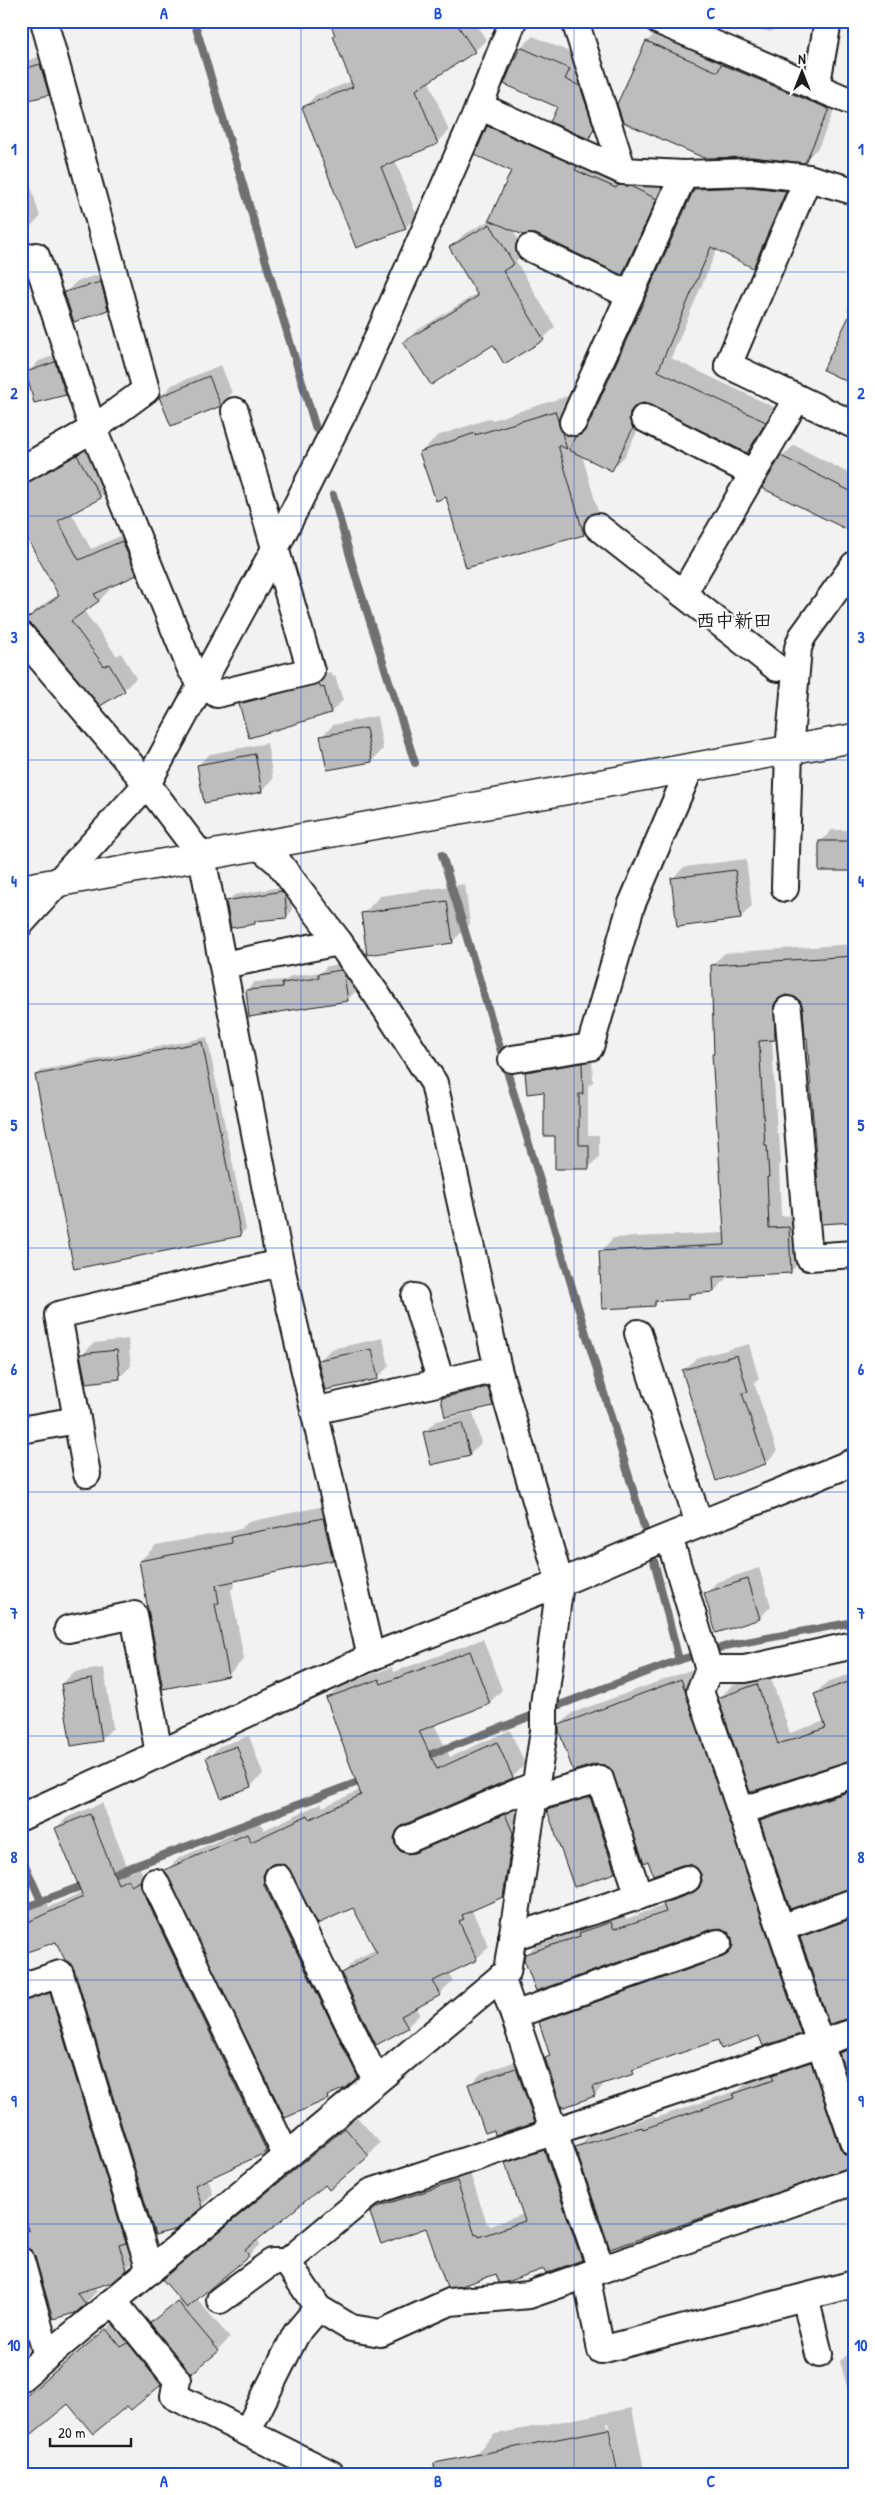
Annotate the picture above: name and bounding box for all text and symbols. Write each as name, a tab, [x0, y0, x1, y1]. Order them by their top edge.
text: A	[160, 2, 168, 24]
text: B	[434, 2, 442, 24]
text: C	[707, 2, 716, 24]
north arrow	[778, 48, 828, 98]
text: N	[798, 49, 806, 68]
text: 1	[11, 138, 17, 160]
text: 1	[858, 138, 864, 160]
text: 2	[10, 382, 18, 404]
text: 2	[857, 382, 865, 404]
district label: 西中新田	[696, 607, 772, 633]
text: 3	[10, 626, 18, 648]
text: 3	[857, 626, 865, 648]
text: 4	[11, 870, 17, 892]
text: 4	[858, 870, 864, 892]
text: 5	[11, 1114, 18, 1136]
text: 5	[858, 1114, 865, 1136]
text: 6	[11, 1358, 18, 1380]
text: 6	[858, 1358, 865, 1380]
text: 7	[9, 1602, 18, 1624]
text: 7	[856, 1602, 865, 1624]
text: 8	[11, 1846, 18, 1868]
text: 8	[858, 1846, 865, 1868]
text: 9	[11, 2090, 17, 2112]
text: 9	[858, 2090, 864, 2112]
text: 10	[8, 2334, 20, 2356]
text: 10	[855, 2334, 867, 2356]
scale bar	[50, 2415, 131, 2447]
text: 20 m	[58, 2422, 85, 2443]
text: A	[160, 2470, 168, 2492]
text: B	[434, 2470, 442, 2492]
text: C	[707, 2470, 716, 2492]

